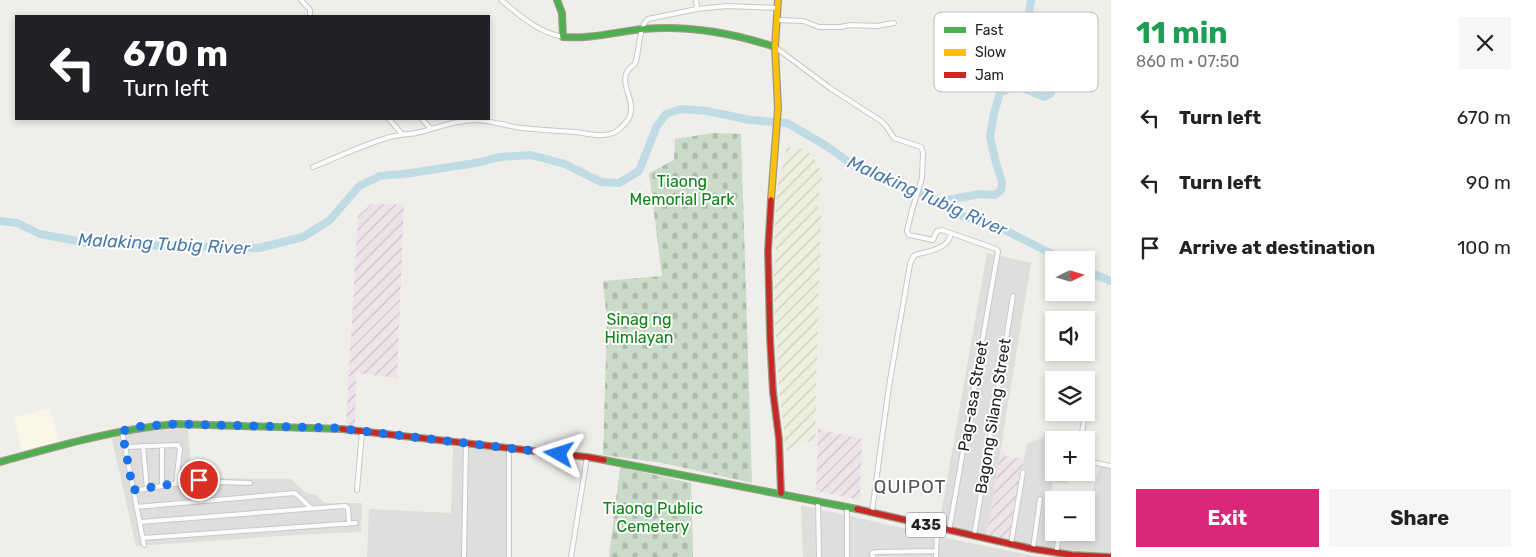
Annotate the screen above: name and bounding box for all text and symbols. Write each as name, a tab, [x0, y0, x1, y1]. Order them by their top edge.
legend	[934, 12, 1098, 92]
text: 11 min	[1136, 15, 1228, 51]
button: close	[1459, 17, 1511, 69]
text: Fast	[975, 22, 1004, 39]
text: 670 m	[123, 33, 228, 75]
icon: left	[40, 35, 105, 100]
text: Slow	[975, 44, 1006, 61]
text: 860 m · 07:50	[1136, 52, 1239, 71]
text: Jam	[975, 67, 1004, 84]
text: Turn left	[123, 75, 209, 102]
icon: left	[1136, 104, 1164, 132]
text: Turn left	[1179, 106, 1261, 129]
text: 670 m	[1457, 106, 1511, 129]
water label: Malaking Tubig River	[844, 151, 1011, 242]
icon: left	[1136, 169, 1164, 197]
text: Turn left	[1179, 171, 1261, 194]
text: 90 m	[1466, 171, 1511, 194]
park label: Tiaong Memorial Park	[630, 172, 735, 209]
water label: Malaking Tubig River	[77, 229, 252, 260]
icon: arrive	[1136, 234, 1164, 262]
text: Arrive at destination	[1179, 236, 1375, 259]
text: 100 m	[1457, 236, 1511, 259]
north arrow	[1045, 251, 1095, 301]
map controls	[1045, 251, 1095, 541]
park label: Sinag ng Himlayan	[604, 310, 674, 347]
button: sound	[1045, 311, 1095, 361]
street label: Bagong Silang Street	[971, 337, 1015, 495]
street label: Pag-asa Street	[954, 339, 992, 453]
button: layers	[1045, 371, 1095, 421]
position arrow	[532, 427, 584, 479]
button: +	[1045, 431, 1095, 481]
pin	[178, 459, 220, 501]
icon: arrive	[185, 466, 213, 494]
district label: QUIPOT	[873, 475, 947, 498]
button: Exit	[1136, 489, 1319, 547]
button: Share	[1329, 489, 1511, 547]
button: −	[1045, 491, 1095, 541]
park label: Tiaong Public Cemetery	[603, 499, 703, 536]
road number: 435	[906, 512, 946, 538]

